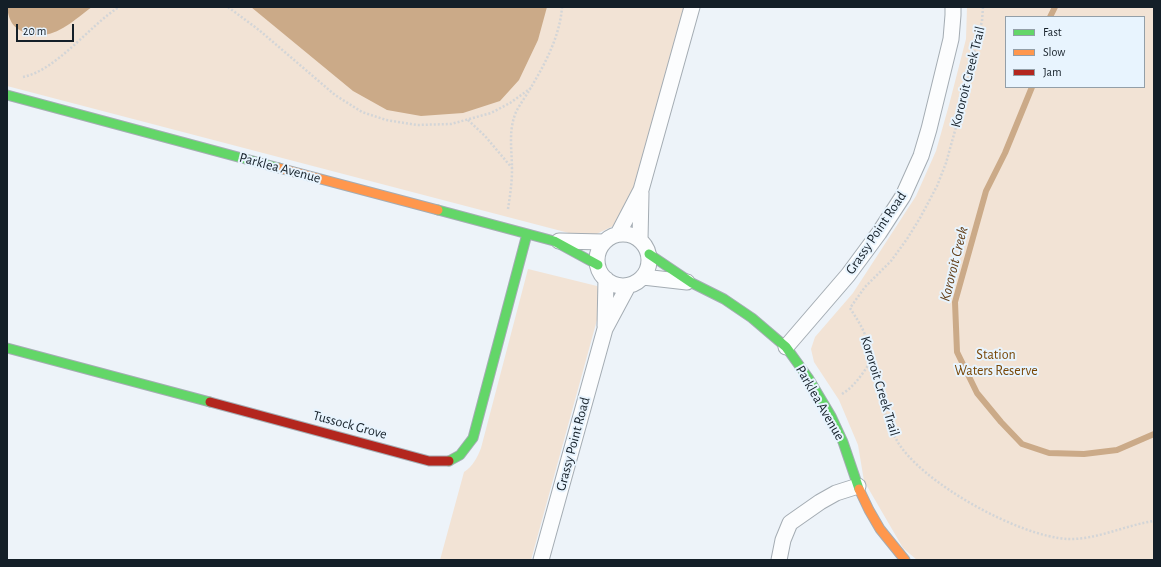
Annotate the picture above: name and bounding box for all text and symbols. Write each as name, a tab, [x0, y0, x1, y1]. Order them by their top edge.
scale bar	[18, 16, 76, 42]
legend	[1005, 16, 1145, 88]
text: 20 m	[23, 25, 46, 37]
street label: Kororoit Creek Trail	[947, 25, 989, 129]
text: Fast	[1043, 26, 1062, 38]
text: Slow	[1043, 46, 1065, 58]
text: Jam	[1043, 66, 1062, 78]
street label: Parklea Avenue	[237, 149, 323, 187]
street label: Grassy Point Road	[842, 188, 910, 278]
water label: Kororoit Creek	[936, 225, 972, 303]
street label: Kororoit Creek Trail	[857, 334, 903, 438]
park label: Station Waters Reserve	[954, 347, 1038, 380]
street label: Parklea Avenue	[792, 363, 848, 443]
street label: Grassy Point Road	[552, 395, 594, 493]
street label: Tussock Grove	[311, 407, 389, 443]

